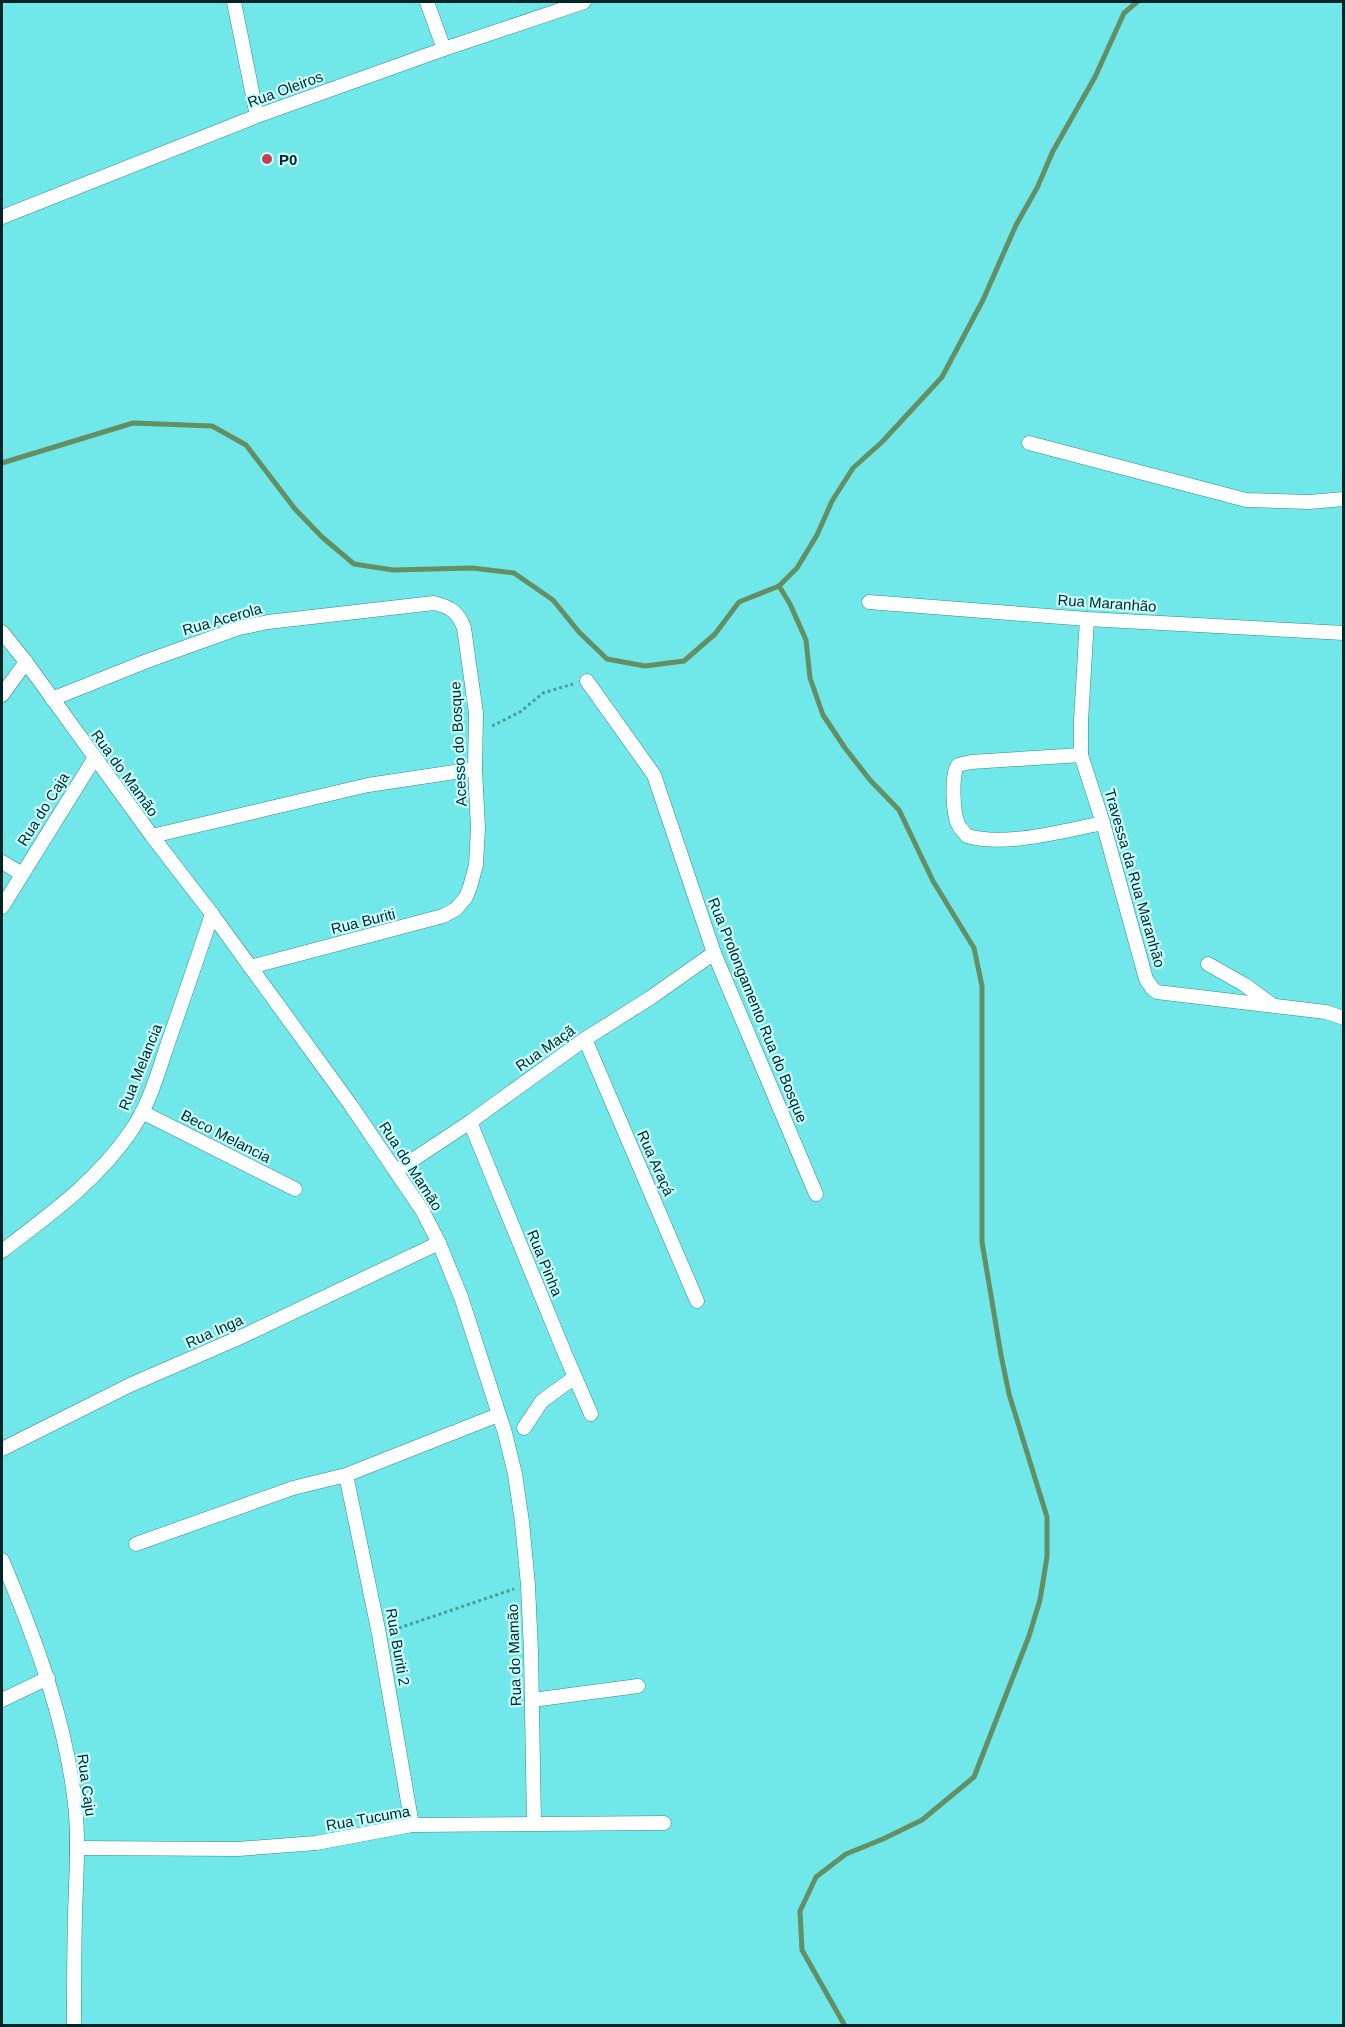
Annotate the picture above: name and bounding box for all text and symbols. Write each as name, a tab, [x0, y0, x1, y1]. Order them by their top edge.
street label: Rua Oleiros	[245, 67, 325, 111]
place label: P0	[279, 151, 297, 168]
marker: P0	[260, 152, 274, 166]
street label: Rua Maranhão	[1057, 591, 1157, 615]
street label: Rua Acerola	[180, 599, 264, 638]
street label: Acesso do Bosque	[446, 681, 470, 807]
street label: Rua do Mamão	[88, 727, 162, 819]
street label: Rua do Caja	[14, 769, 73, 849]
street label: Travessa da Rua Maranhão	[1101, 787, 1169, 969]
street label: Rua Prolongamento Rua do Bosque	[705, 895, 811, 1125]
street label: Rua Buriti	[329, 905, 397, 937]
street label: Rua Melancia	[115, 1021, 165, 1113]
street label: Rua Maçã	[512, 1021, 578, 1075]
street label: Beco Melancia	[178, 1106, 274, 1166]
street label: Rua do Mamão	[376, 1118, 446, 1214]
street label: Rua Araçá	[634, 1128, 678, 1199]
street label: Rua Pinha	[524, 1227, 566, 1299]
street label: Rua Inga	[183, 1311, 246, 1351]
street label: Rua do Mamão	[504, 1603, 524, 1707]
street label: Rua Buriti 2	[383, 1607, 413, 1687]
street label: Rua Caju	[74, 1753, 100, 1817]
street label: Rua Tucuma	[325, 1802, 412, 1834]

